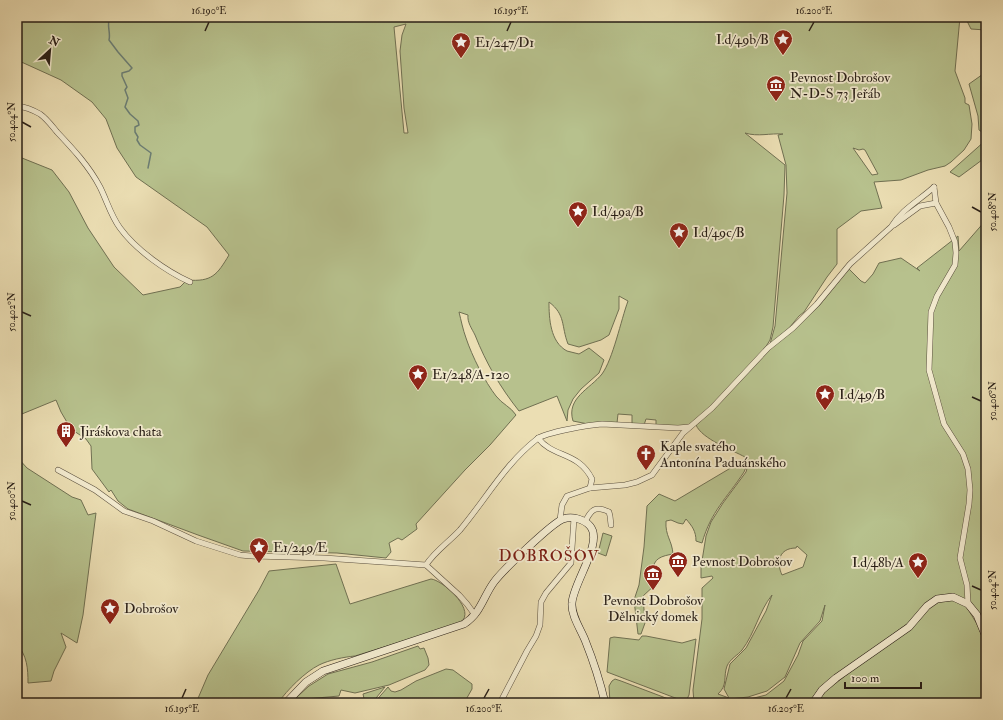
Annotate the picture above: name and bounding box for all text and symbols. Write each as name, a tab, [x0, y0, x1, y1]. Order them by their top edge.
text: 16.190°E	[191, 5, 227, 17]
text: 16.195°E	[494, 5, 528, 17]
text: 16.200°E	[796, 5, 832, 17]
place icon: I.d/49b/B	[772, 28, 794, 56]
north arrow	[30, 30, 70, 70]
place icon: E1/247/D1	[450, 31, 472, 59]
place label: I.d/49b/B	[716, 31, 769, 48]
text: N	[46, 33, 62, 50]
place label: E1/247/D1	[475, 34, 534, 51]
place label: Pevnost Dobrošov N-D-S 73 Jeřáb	[790, 69, 891, 102]
museum icon: Pevnost Dobrošov N-D-S 73 Jeřáb	[765, 74, 787, 102]
text: 50.404°N	[6, 102, 18, 142]
text: 50.408°N	[987, 192, 999, 232]
place icon: I.d/49a/B	[567, 200, 589, 228]
place label: I.d/49a/B	[592, 203, 644, 220]
place icon: I.d/49c/B	[668, 221, 690, 249]
place label: I.d/49c/B	[693, 224, 745, 241]
text: 50.402°N	[6, 292, 18, 332]
place icon: E1/248/A-120	[407, 363, 429, 391]
place label: E1/248/A-120	[432, 366, 510, 383]
text: 50.406°N	[987, 381, 999, 421]
place icon: I.d/49/B	[814, 383, 836, 411]
place label: I.d/49/B	[839, 386, 885, 403]
building icon: Jiráskova chata	[55, 420, 77, 448]
place label: Jiráskova chata	[79, 423, 162, 440]
place label: Kaple svatého Antonína Paduánského	[659, 438, 786, 471]
church icon: Kaple svatého Antonína Paduánského	[635, 443, 657, 471]
text: 50.400°N	[6, 481, 18, 521]
place icon: E1/249/E	[248, 536, 270, 564]
place label: E1/249/E	[273, 539, 327, 556]
district label: DOBROŠOV	[498, 545, 600, 566]
museum icon: Pevnost Dobrošov	[667, 550, 689, 578]
place icon: I.d/48b/A	[907, 551, 929, 579]
place label: Pevnost Dobrošov	[692, 553, 793, 570]
place label: I.d/48b/A	[852, 554, 904, 571]
museum icon: Pevnost Dobrošov Dělnický domek	[642, 563, 664, 591]
text: 50.404°N	[987, 570, 999, 610]
place label: Pevnost Dobrošov Dělnický domek	[603, 592, 704, 626]
place icon: Dobrošov	[99, 597, 121, 625]
place label: Dobrošov	[124, 600, 179, 617]
scale bar	[845, 664, 921, 690]
text: 100 m	[851, 671, 880, 686]
text: 16.195°E	[165, 703, 199, 715]
text: 16.200°E	[466, 703, 502, 715]
text: 16.205°E	[768, 703, 804, 715]

